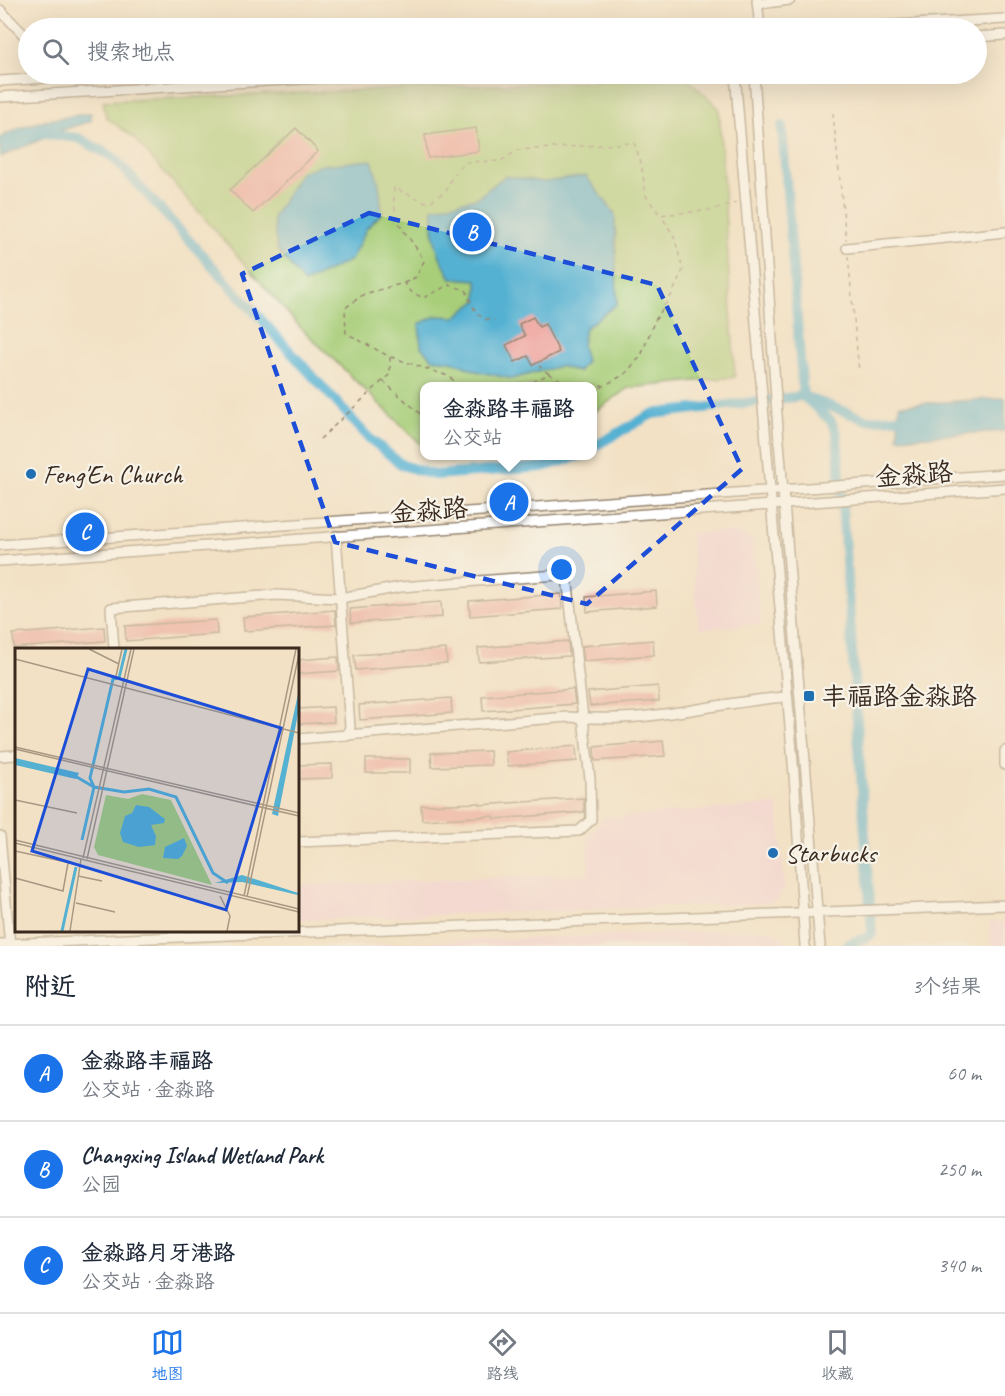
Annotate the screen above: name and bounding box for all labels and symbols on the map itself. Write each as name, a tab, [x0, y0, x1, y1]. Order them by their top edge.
pin: B	[452, 210, 492, 254]
street label: 金淼路	[874, 455, 954, 494]
place label: Feng'En Church	[43, 458, 184, 491]
marker: Feng'En Church	[24, 467, 38, 481]
pin: A	[490, 480, 528, 524]
street label: 金淼路	[389, 491, 469, 530]
pin: C	[66, 510, 104, 554]
your location	[547, 555, 576, 584]
inset map	[15, 648, 298, 931]
place label: 丰福路金淼路	[821, 680, 977, 713]
marker: 丰福路金淼路	[802, 689, 816, 703]
place label: Starbucks	[785, 837, 878, 870]
marker: Starbucks	[766, 846, 780, 860]

